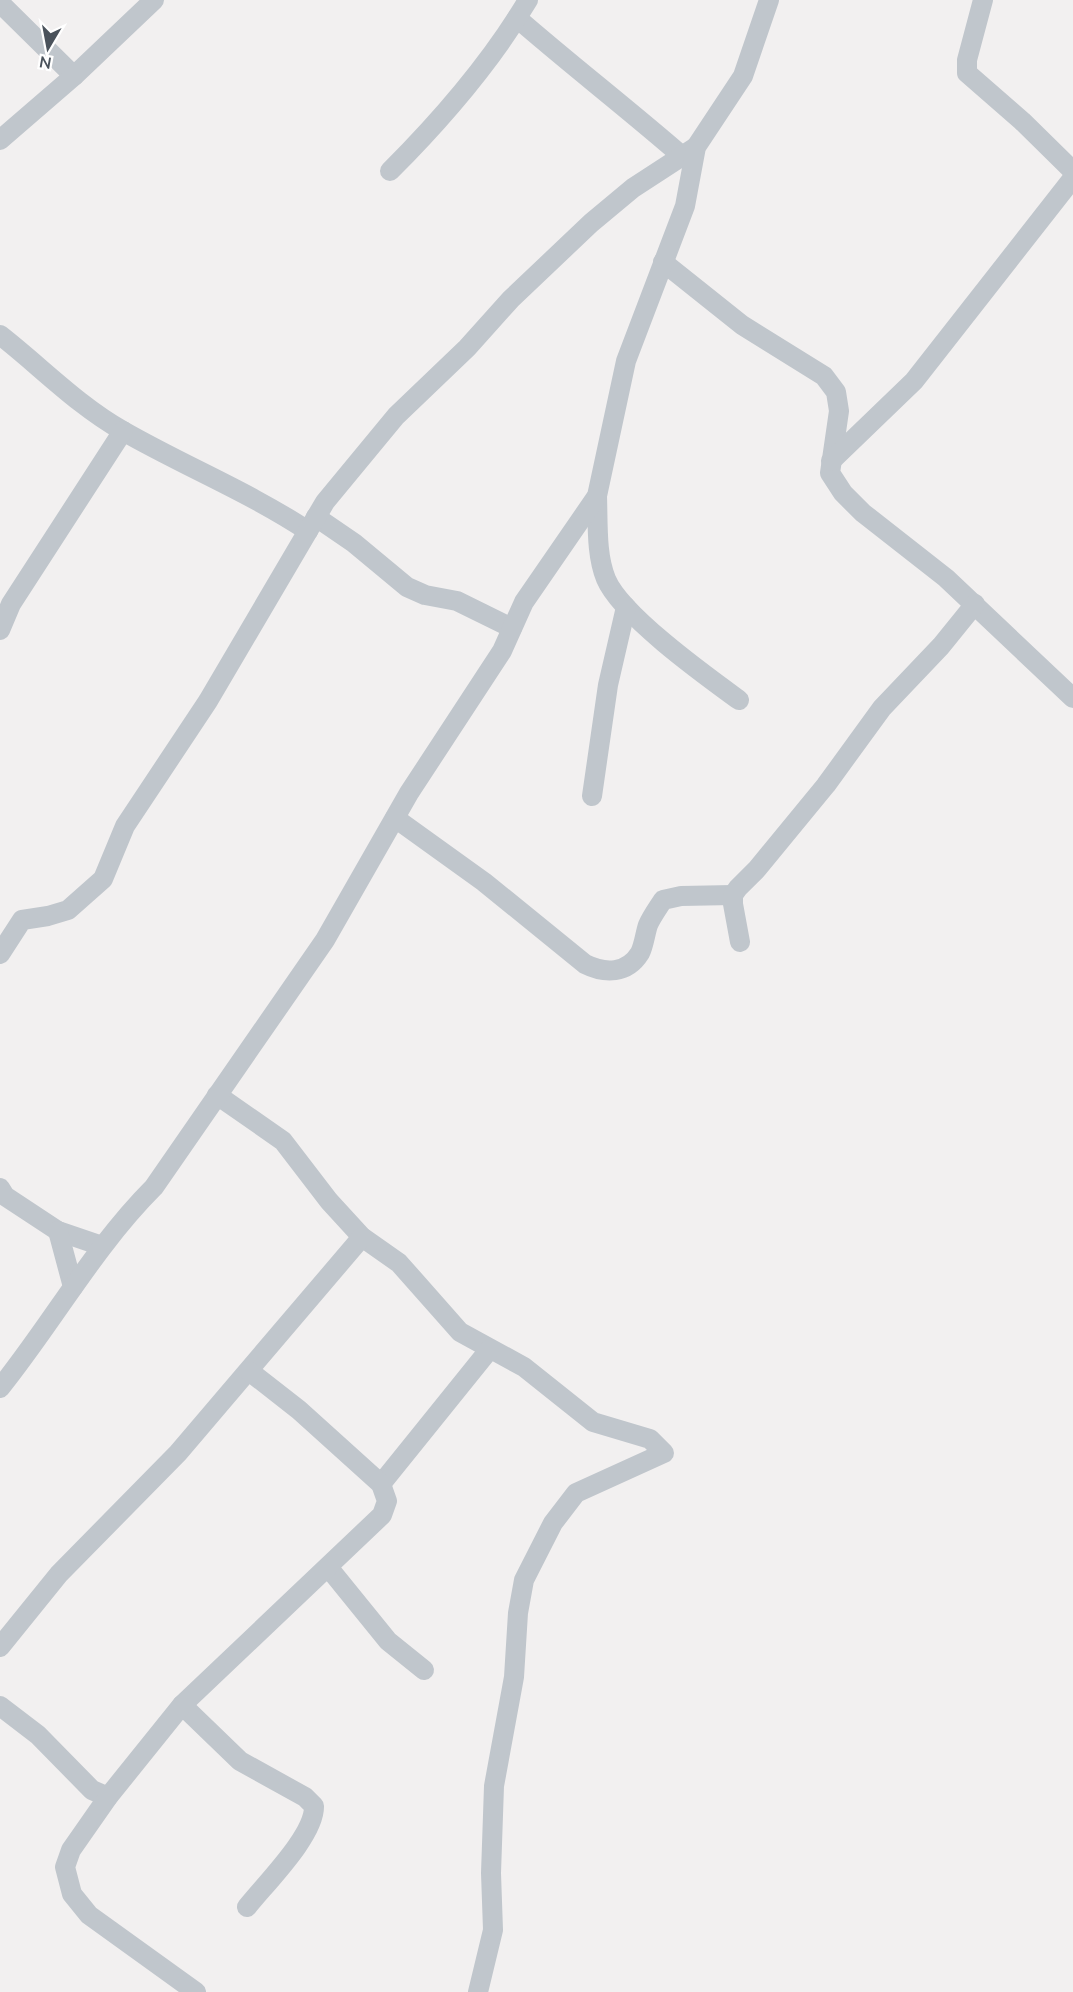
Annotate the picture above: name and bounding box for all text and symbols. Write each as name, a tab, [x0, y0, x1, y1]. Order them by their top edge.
north arrow	[18, 18, 78, 78]
text: N	[38, 50, 53, 74]

